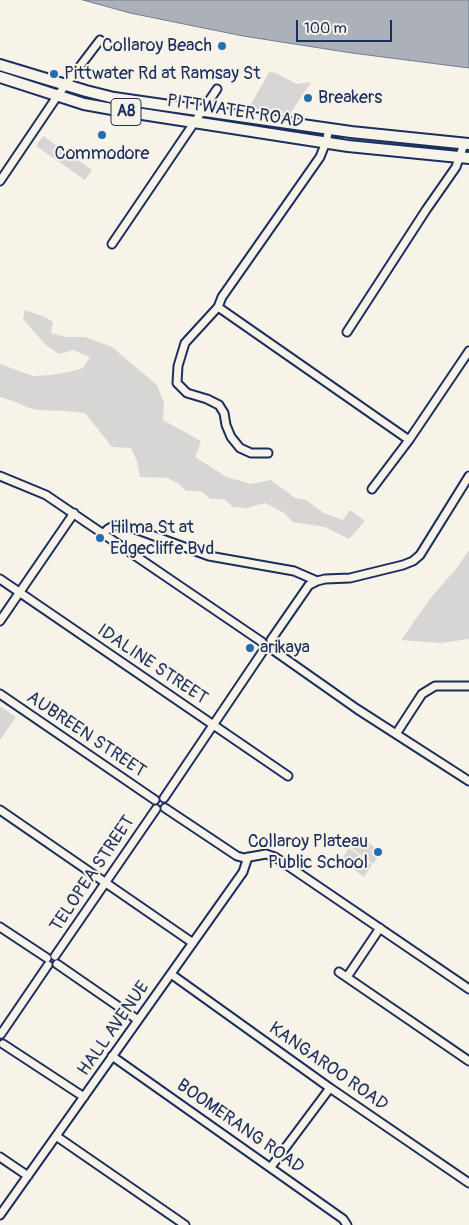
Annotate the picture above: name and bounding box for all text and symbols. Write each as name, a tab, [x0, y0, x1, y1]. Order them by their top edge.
scale bar	[299, 10, 395, 42]
text: 100 m	[304, 19, 347, 38]
place label: Collaroy Beach	[102, 35, 212, 57]
marker: Collaroy Beach	[216, 40, 228, 52]
place label: Pittwater Rd at Ramsay St	[64, 63, 261, 85]
marker: Pittwater Rd at Ramsay St	[48, 68, 60, 80]
place label: Breakers	[318, 87, 382, 109]
street label: PITTWATER ROAD	[165, 91, 305, 133]
marker: Breakers	[302, 92, 314, 104]
road number: A8	[111, 98, 141, 125]
marker: Commodore	[96, 129, 108, 141]
place label: Commodore	[55, 143, 149, 165]
place label: Hilma St at Edgecliffe Bvd	[110, 517, 214, 560]
marker: Hilma St at Edgecliffe Bvd	[94, 532, 106, 544]
street label: IDALINE STREET	[93, 620, 211, 710]
place label: arikaya	[260, 637, 310, 659]
marker: arikaya	[244, 642, 256, 654]
street label: AUBREEN STREET	[22, 687, 150, 783]
street label: TELOPEA STREET	[46, 812, 140, 936]
place label: Collaroy Plateau Public School	[248, 831, 368, 874]
marker: Collaroy Plateau Public School	[372, 846, 384, 858]
street label: HALL AVENUE	[73, 978, 155, 1080]
street label: KANGAROO ROAD	[264, 1018, 392, 1116]
street label: BOOMERANG ROAD	[172, 1075, 308, 1179]

